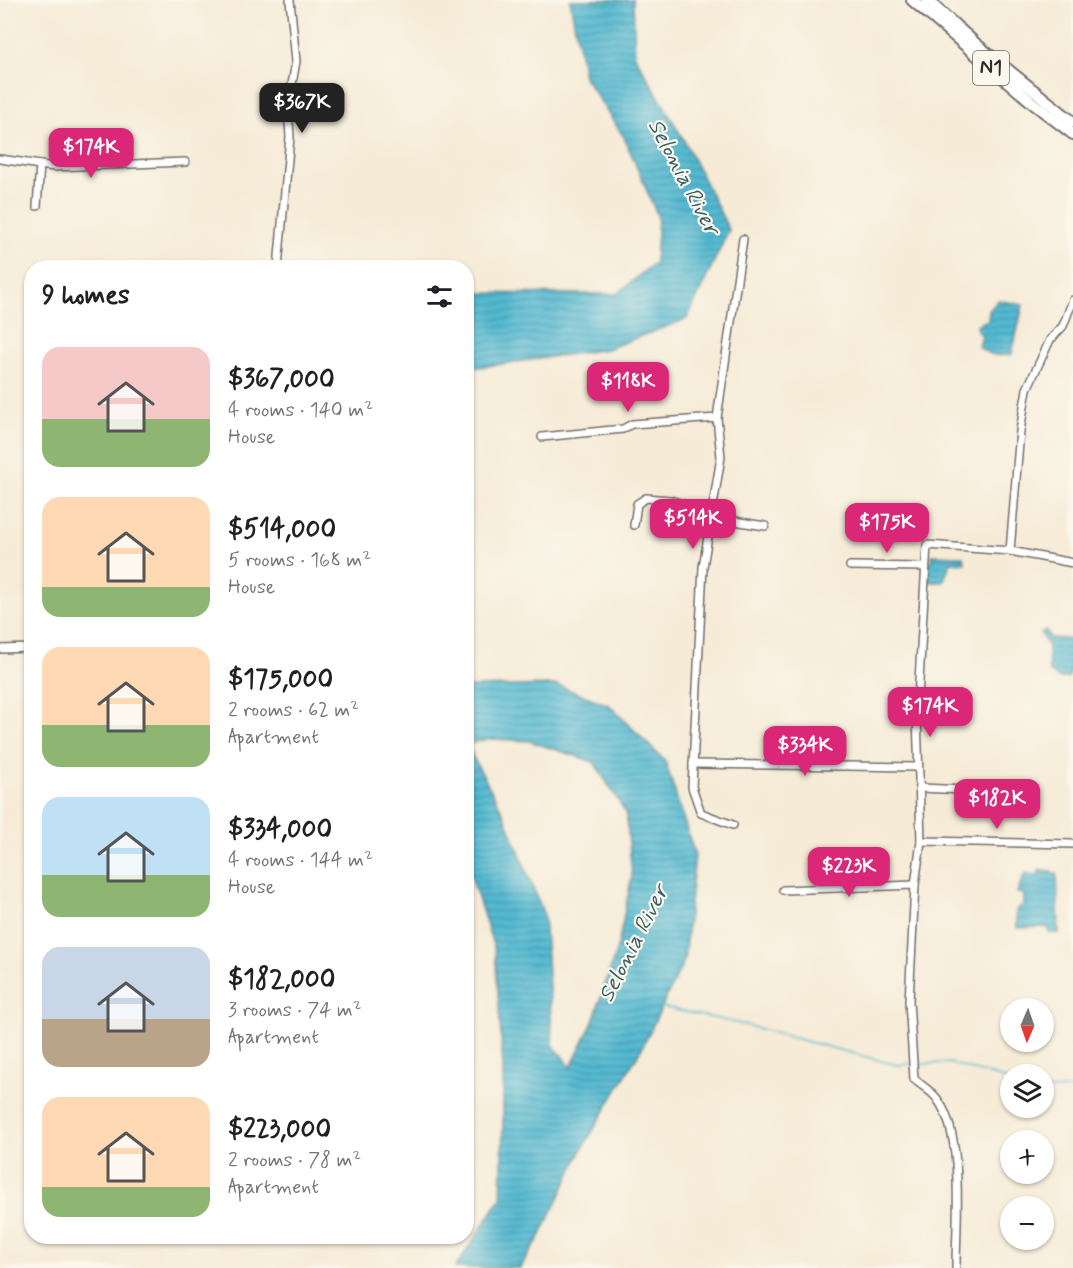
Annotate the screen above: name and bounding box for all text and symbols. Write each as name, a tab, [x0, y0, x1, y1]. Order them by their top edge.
road number: N1	[973, 51, 1009, 85]
pin: $367K	[260, 83, 344, 134]
text: $367K	[273, 89, 331, 116]
water label: Selonia River	[641, 114, 726, 242]
pin: $174K	[49, 128, 133, 179]
text: $174K	[63, 134, 119, 161]
text: 9 homes	[42, 279, 130, 313]
icon: filters	[423, 280, 456, 313]
pin: $118K	[586, 362, 670, 413]
text: $367,000	[228, 363, 335, 397]
text: $118K	[601, 368, 655, 395]
icon: home	[90, 371, 162, 443]
text: 4 rooms · 140 m²	[228, 397, 373, 424]
text: House	[228, 424, 275, 451]
pin: $514K	[651, 499, 735, 550]
pin: $175K	[845, 503, 929, 554]
text: $514K	[664, 505, 722, 532]
text: $175K	[859, 509, 915, 536]
text: $514,000	[228, 513, 336, 547]
icon: home	[90, 521, 162, 593]
text: 5 rooms · 168 m²	[228, 547, 371, 574]
text: House	[228, 574, 275, 601]
text: $175,000	[228, 663, 333, 697]
icon: home	[90, 671, 162, 743]
pin: $174K	[888, 687, 972, 738]
text: $174K	[902, 693, 958, 720]
text: 2 rooms · 62 m²	[228, 697, 359, 724]
text: Apartment	[228, 724, 319, 751]
pin: $334K	[763, 726, 847, 777]
text: $334K	[777, 732, 833, 759]
pin: $182K	[955, 779, 1039, 830]
text: $182K	[968, 785, 1026, 812]
text: $334,000	[228, 813, 332, 847]
icon: home	[90, 821, 162, 893]
text: 4 rooms · 144 m²	[228, 847, 373, 874]
pin: $223K	[807, 847, 891, 898]
text: $223K	[822, 853, 876, 880]
text: House	[228, 874, 275, 901]
water label: Selonia River	[593, 879, 677, 1007]
text: $182,000	[228, 963, 335, 997]
icon: home	[90, 971, 162, 1043]
text: 3 rooms · 74 m²	[228, 997, 362, 1024]
north arrow	[1000, 998, 1054, 1052]
map controls	[1000, 998, 1054, 1250]
text: Apartment	[228, 1024, 319, 1051]
button: layers	[1000, 1064, 1054, 1118]
text: $223,000	[228, 1113, 331, 1147]
icon: home	[90, 1121, 162, 1193]
button: +	[1000, 1130, 1054, 1184]
text: 2 rooms · 78 m²	[228, 1147, 361, 1174]
text: Apartment	[228, 1174, 319, 1201]
button: −	[1000, 1196, 1054, 1250]

